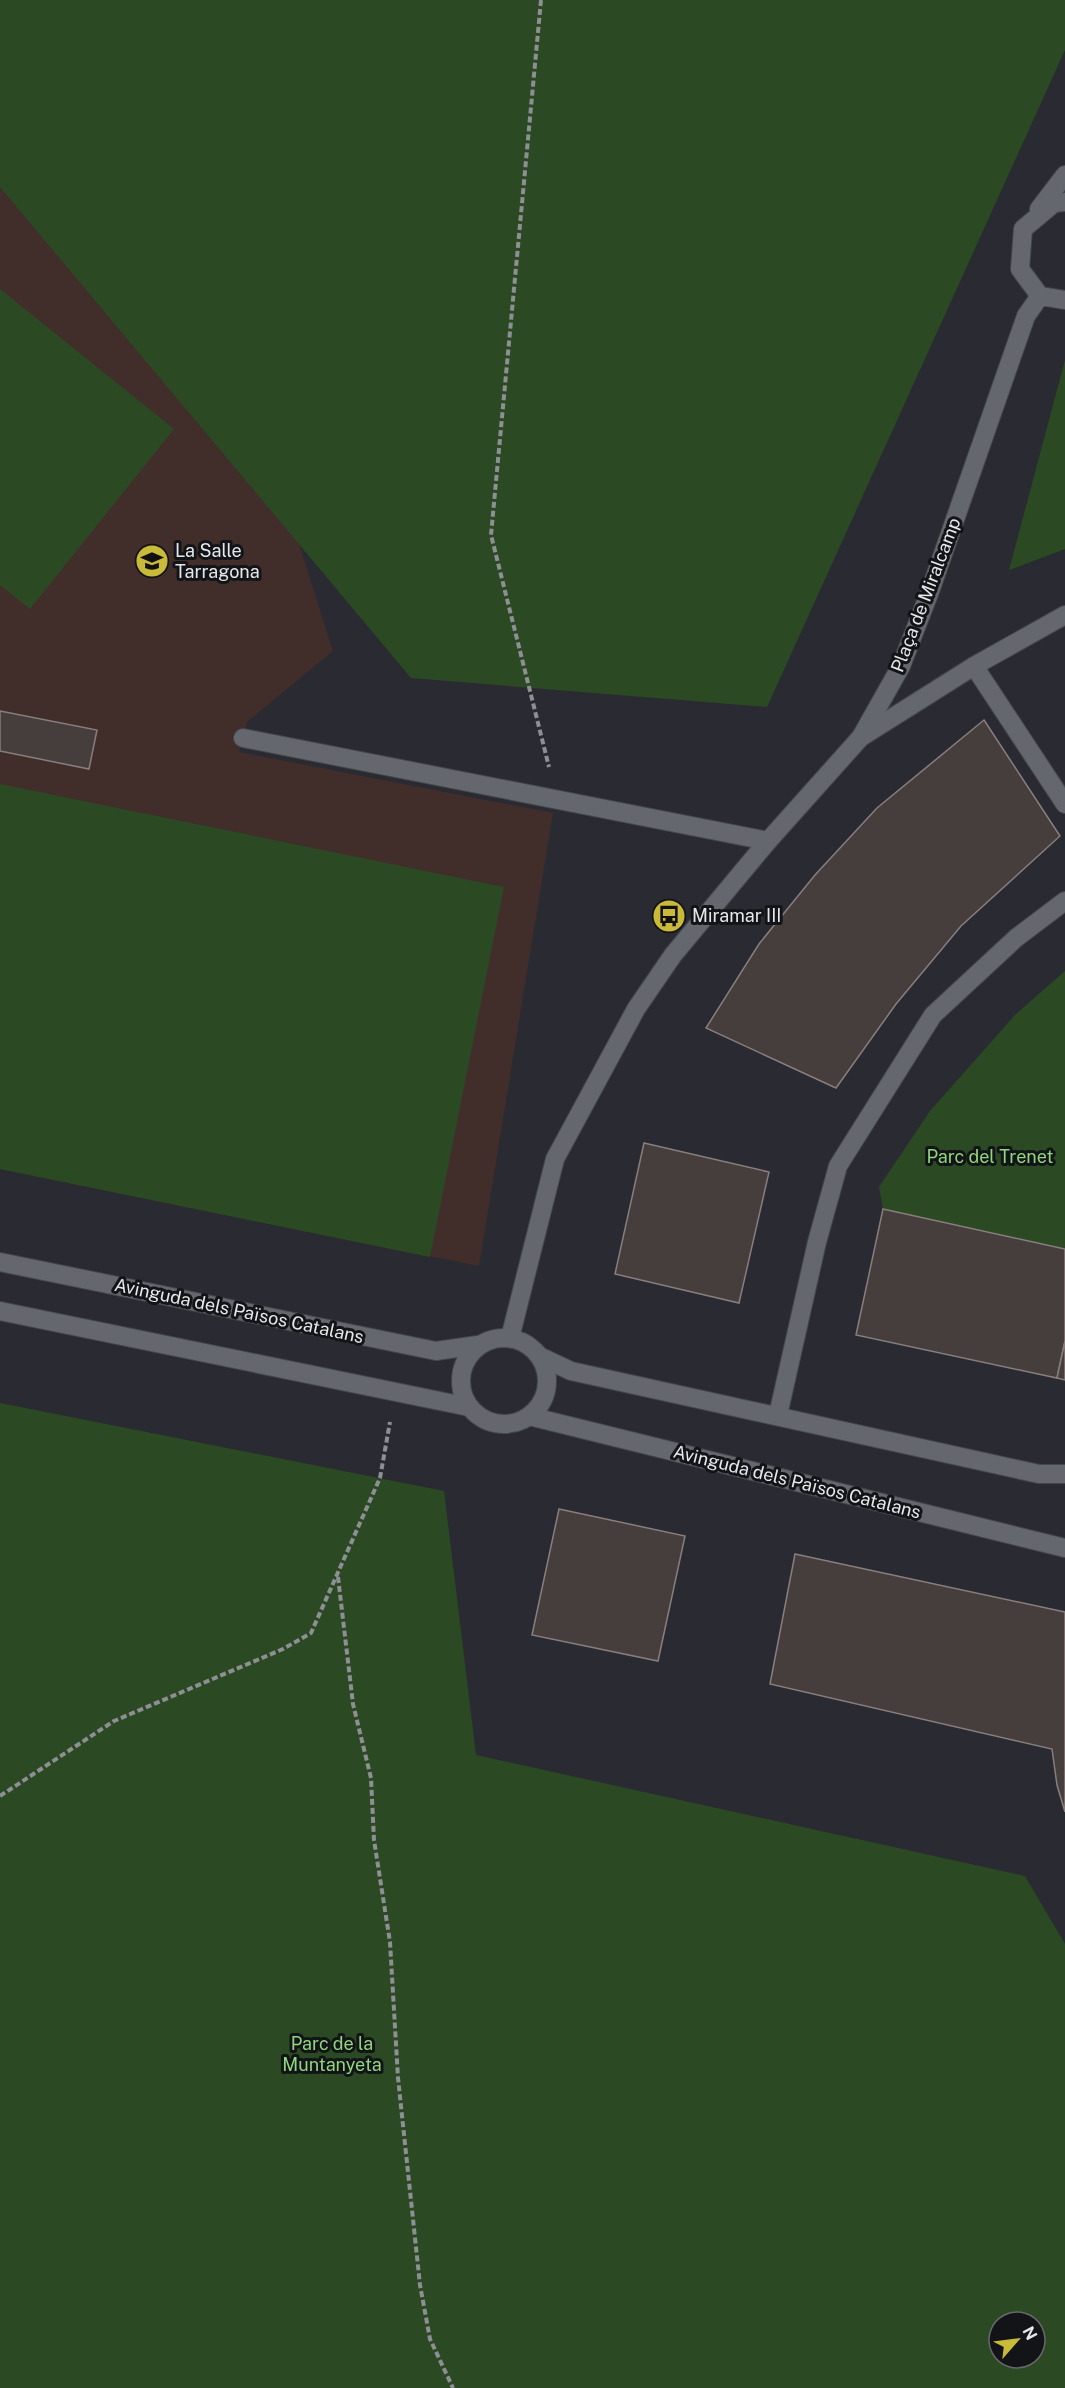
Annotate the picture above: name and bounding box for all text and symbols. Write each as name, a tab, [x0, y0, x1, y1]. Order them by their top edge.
street label: Plaça de Miralcamp	[886, 515, 965, 675]
place label: La Salle Tarragona	[175, 540, 260, 582]
school or university icon: La Salle Tarragona	[134, 543, 170, 579]
bus stop icon: Miramar III	[651, 898, 687, 934]
place label: Miramar III	[692, 905, 781, 926]
park label: Parc del Trenet	[926, 1146, 1054, 1167]
street label: Avinguda dels Països Catalans	[113, 1274, 366, 1347]
street label: Avinguda dels Països Catalans	[671, 1441, 923, 1522]
park label: Parc de la Muntanyeta	[282, 2033, 382, 2075]
north arrow	[987, 2310, 1047, 2370]
text: N	[1018, 2323, 1041, 2343]

